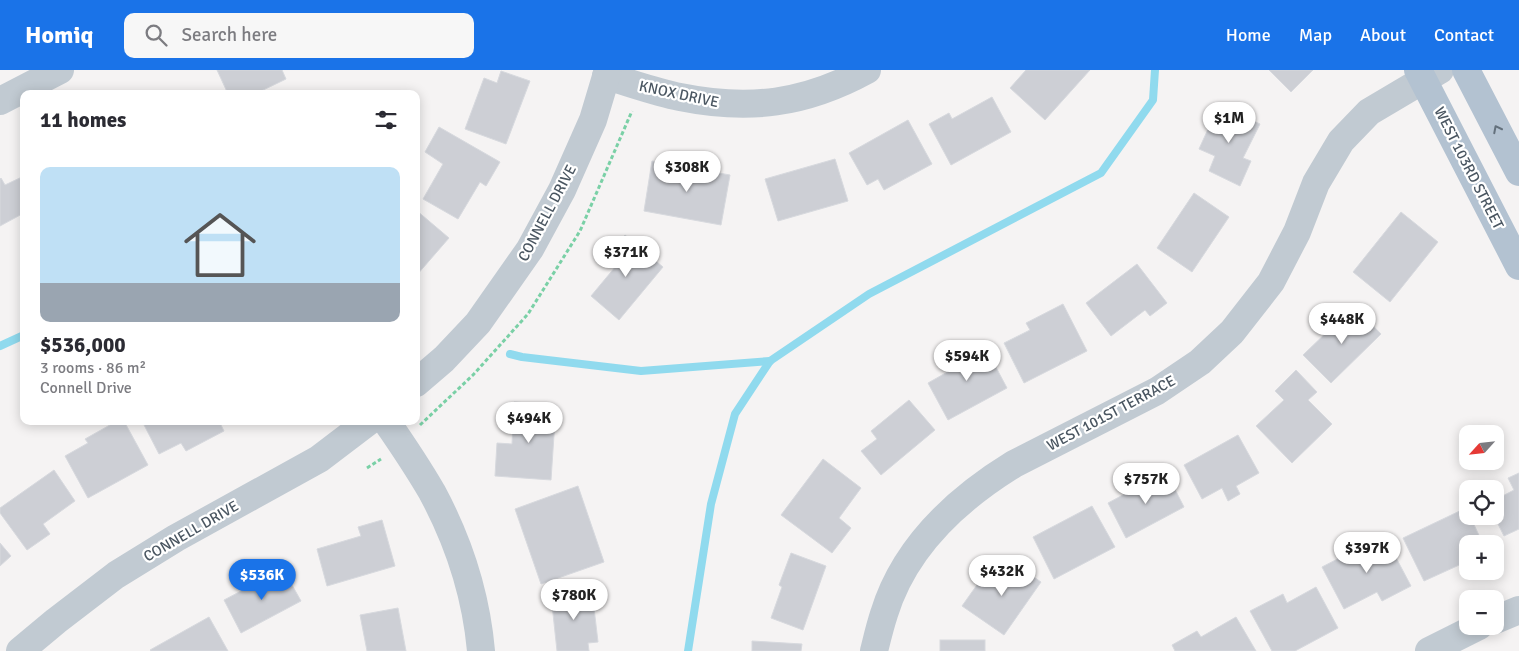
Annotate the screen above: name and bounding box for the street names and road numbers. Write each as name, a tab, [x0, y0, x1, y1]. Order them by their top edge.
street label: KNOX DRIVE	[637, 77, 721, 111]
street label: WEST 103RD STREET	[1430, 104, 1508, 233]
street label: CONNELL DRIVE	[514, 162, 580, 264]
street label: WEST 101ST TERRACE	[1044, 371, 1178, 455]
street label: CONNELL DRIVE	[140, 497, 242, 565]

